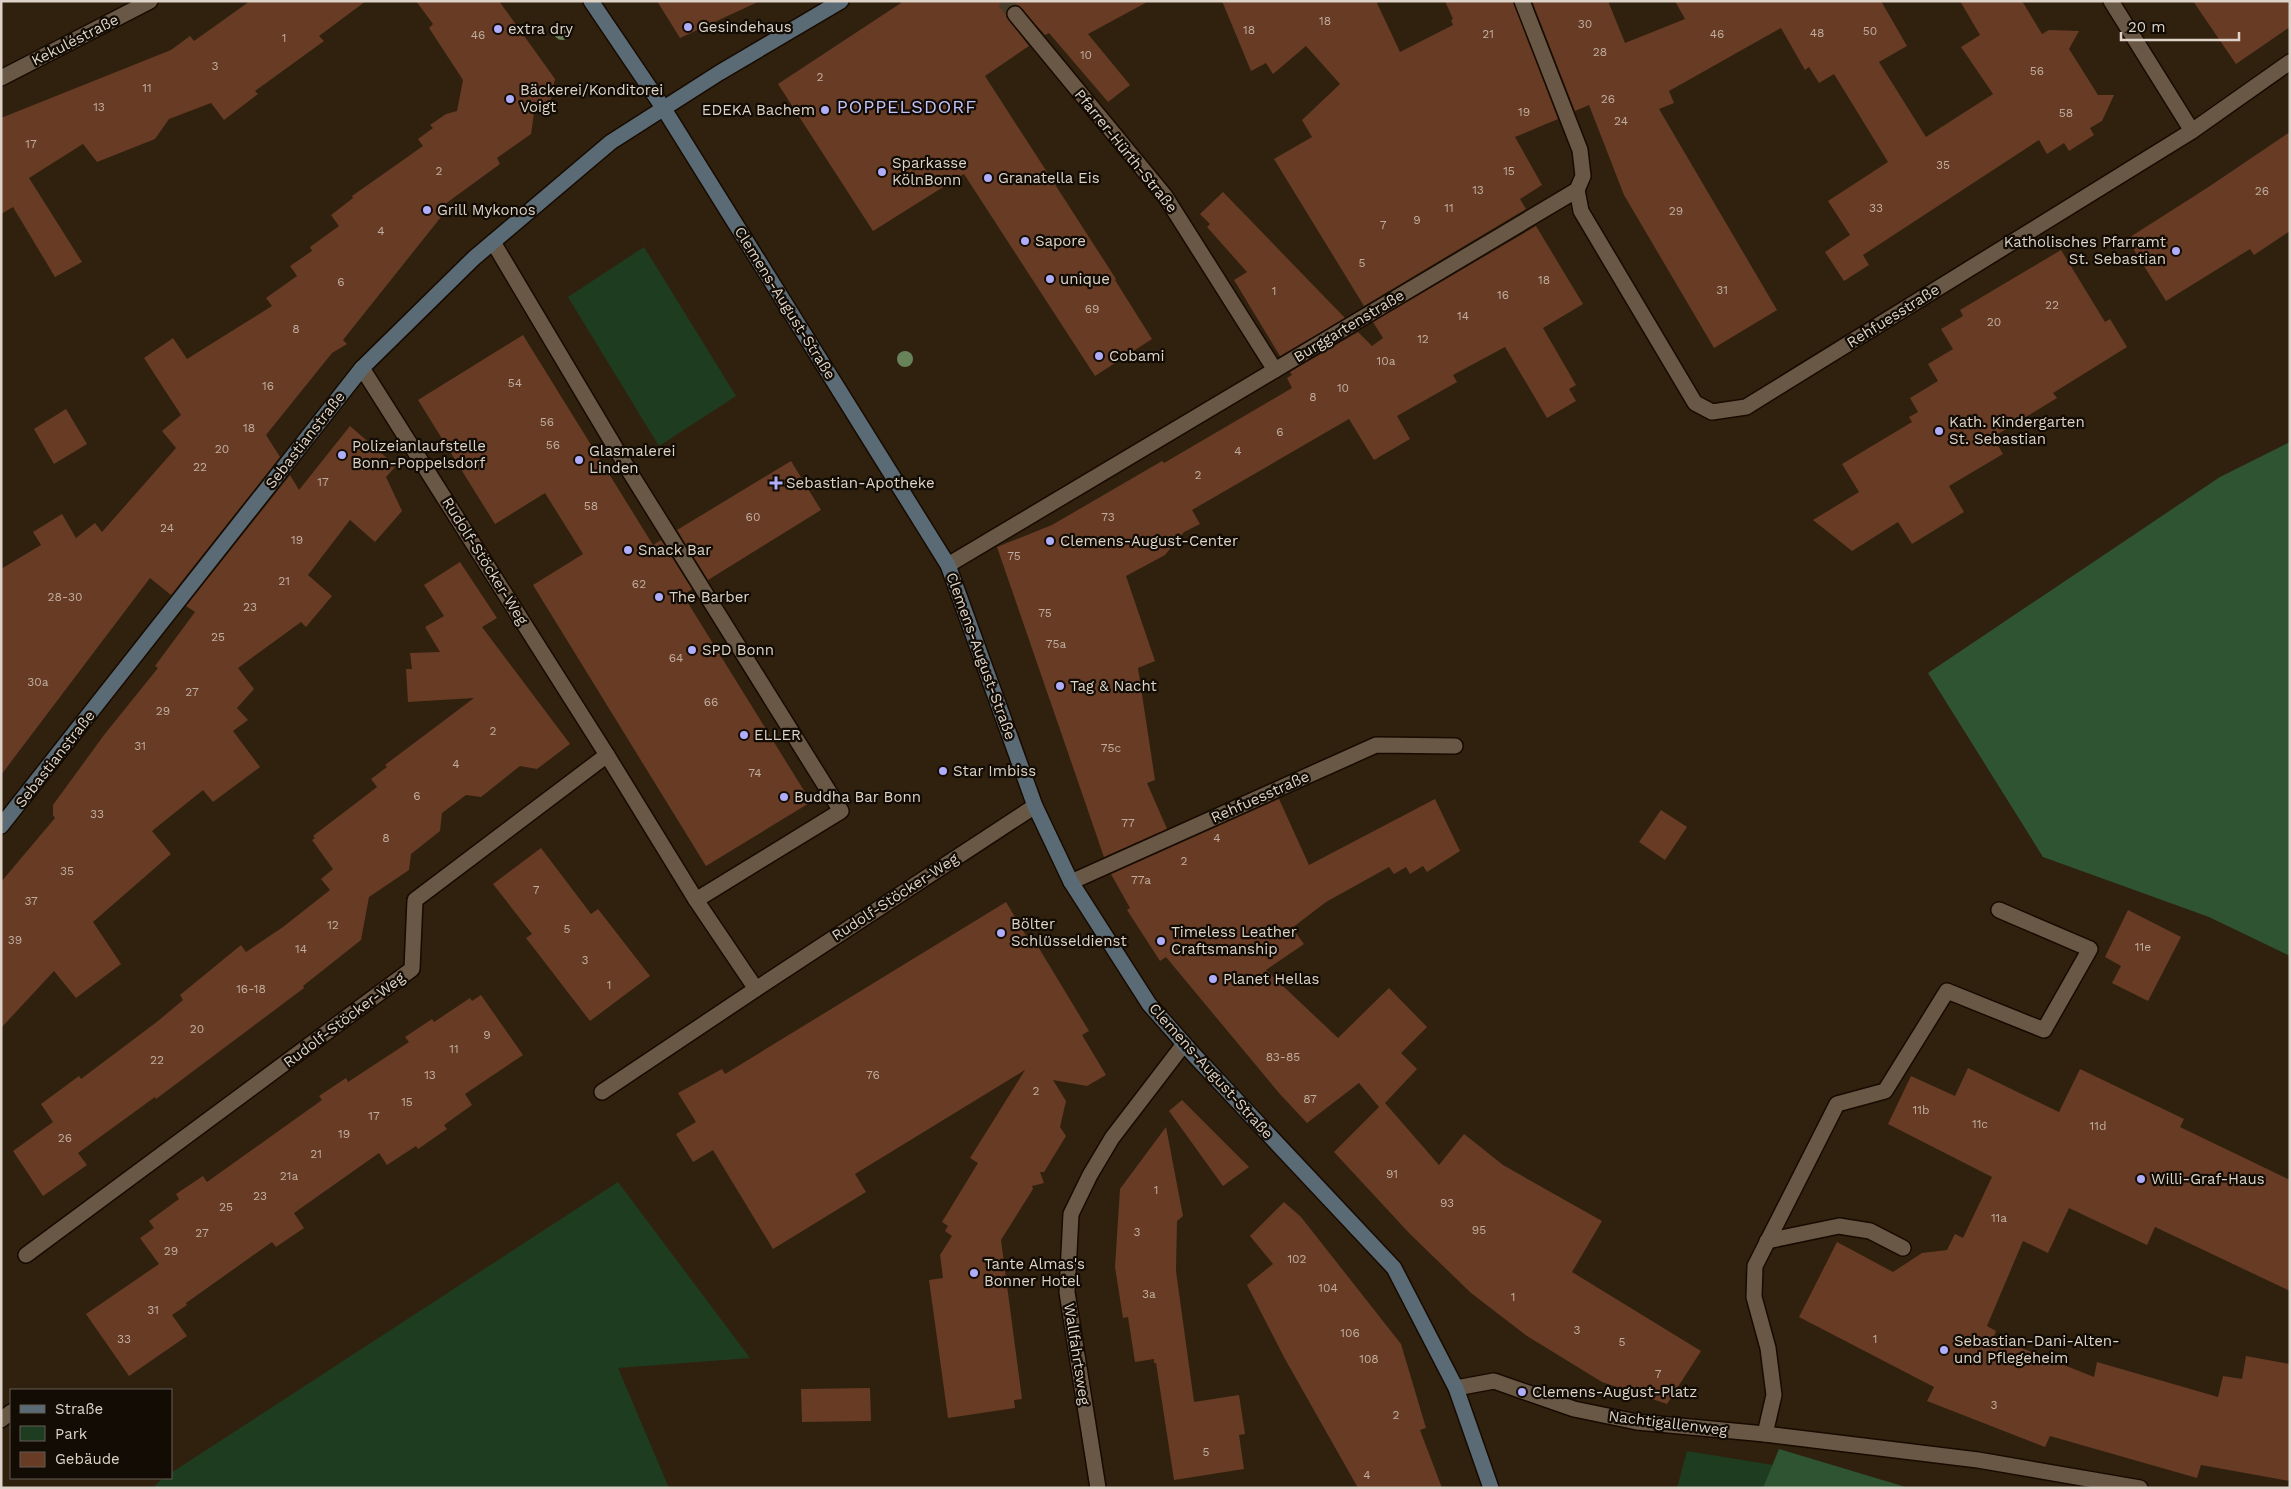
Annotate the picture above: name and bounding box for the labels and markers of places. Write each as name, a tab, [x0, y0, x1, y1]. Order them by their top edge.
place label: Gesindehaus	[698, 18, 792, 36]
place label: extra dry	[508, 20, 573, 38]
marker: Gesindehaus	[682, 21, 694, 33]
marker: extra dry	[492, 23, 504, 35]
place label: Bäckerei/Konditorei Voigt	[520, 81, 663, 116]
marker: Bäckerei/Konditorei Voigt	[504, 93, 516, 105]
place label: EDEKA Bachem	[702, 101, 815, 119]
marker: EDEKA Bachem	[819, 104, 831, 116]
place label: Sparkasse KölnBonn	[892, 154, 967, 189]
marker: Sparkasse KölnBonn	[876, 166, 888, 178]
place label: Granatella Eis	[998, 169, 1100, 187]
marker: Granatella Eis	[982, 172, 994, 184]
place label: Grill Mykonos	[437, 201, 536, 219]
marker: Grill Mykonos	[421, 204, 433, 216]
place label: Sapore	[1035, 232, 1086, 250]
place label: Katholisches Pfarramt St. Sebastian	[2004, 233, 2167, 268]
marker: Sapore	[1019, 235, 1031, 247]
marker: Katholisches Pfarramt St. Sebastian	[2170, 245, 2182, 257]
place label: unique	[1060, 270, 1110, 288]
marker: unique	[1044, 273, 1056, 285]
place label: Cobami	[1109, 347, 1164, 365]
marker: Cobami	[1093, 350, 1105, 362]
place label: Kath. Kindergarten St. Sebastian	[1949, 413, 2085, 448]
marker: Kath. Kindergarten St. Sebastian	[1933, 425, 1945, 437]
place label: Polizeianlaufstelle Bonn-Poppelsdorf	[352, 437, 486, 472]
place label: Glasmalerei Linden	[589, 442, 675, 477]
marker: Polizeianlaufstelle Bonn-Poppelsdorf	[336, 449, 348, 461]
marker: Glasmalerei Linden	[573, 454, 585, 466]
place label: Sebastian-Apotheke	[786, 474, 935, 492]
marker: Sebastian-Apotheke	[770, 477, 782, 489]
place label: Clemens-August-Center	[1060, 532, 1238, 550]
marker: Clemens-August-Center	[1044, 535, 1056, 547]
place label: Snack Bar	[638, 541, 711, 559]
marker: Snack Bar	[622, 544, 634, 556]
place label: The Barber	[669, 588, 749, 606]
marker: The Barber	[653, 591, 665, 603]
place label: SPD Bonn	[702, 641, 774, 659]
marker: SPD Bonn	[686, 644, 698, 656]
place label: Tag & Nacht	[1070, 677, 1158, 695]
marker: Tag & Nacht	[1054, 680, 1066, 692]
place label: ELLER	[754, 726, 801, 744]
marker: ELLER	[738, 729, 750, 741]
place label: Star Imbiss	[953, 762, 1036, 780]
marker: Star Imbiss	[937, 765, 949, 777]
place label: Buddha Bar Bonn	[794, 788, 921, 806]
marker: Buddha Bar Bonn	[778, 791, 790, 803]
place label: Bölter Schlüsseldienst	[1011, 915, 1127, 950]
place label: Timeless Leather Craftsmanship	[1171, 923, 1297, 958]
marker: Bölter Schlüsseldienst	[995, 927, 1007, 939]
marker: Timeless Leather Craftsmanship	[1155, 935, 1167, 947]
place label: Planet Hellas	[1223, 970, 1320, 988]
marker: Planet Hellas	[1207, 973, 1219, 985]
place label: Willi-Graf-Haus	[2151, 1170, 2265, 1188]
marker: Willi-Graf-Haus	[2135, 1173, 2147, 1185]
place label: Tante Almas's Bonner Hotel	[984, 1255, 1085, 1290]
marker: Tante Almas's Bonner Hotel	[968, 1267, 980, 1279]
place label: Sebastian-Dani-Alten- und Pflegeheim	[1954, 1332, 2120, 1367]
marker: Sebastian-Dani-Alten- und Pflegeheim	[1938, 1344, 1950, 1356]
place label: Clemens-August-Platz	[1532, 1383, 1697, 1401]
marker: Clemens-August-Platz	[1516, 1386, 1528, 1398]

